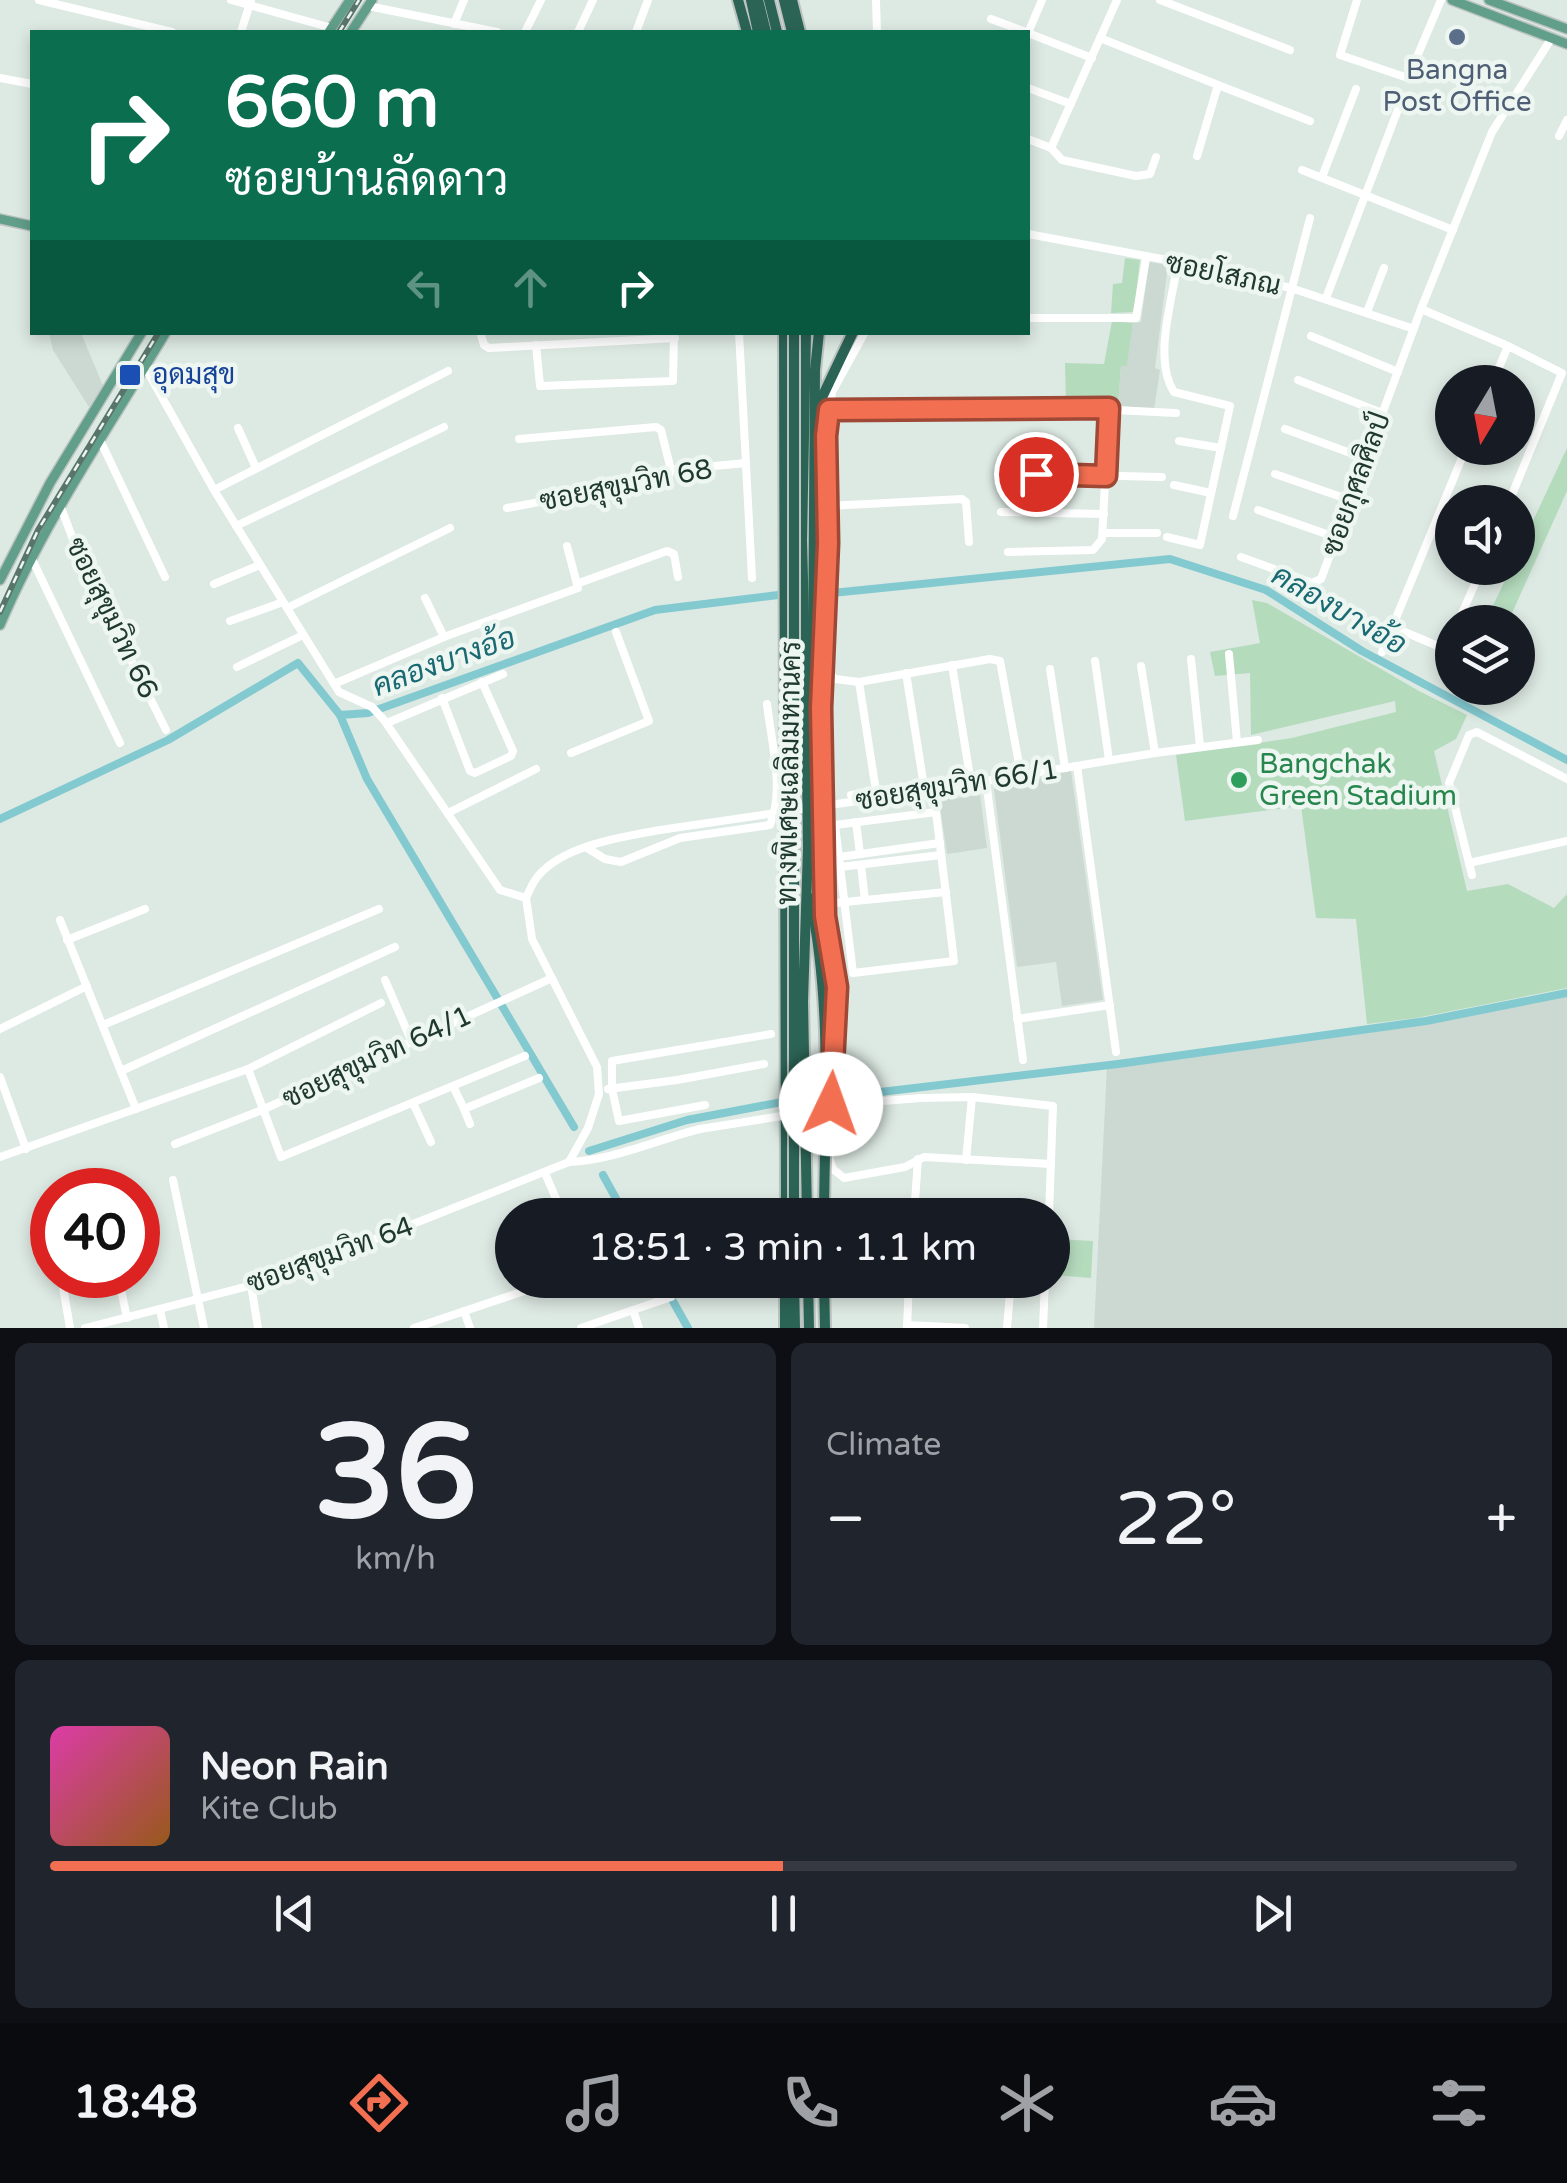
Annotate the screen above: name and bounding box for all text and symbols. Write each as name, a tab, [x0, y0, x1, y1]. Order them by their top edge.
marker: Bangna Post Office	[1446, 26, 1468, 48]
place label: Bangna Post Office	[1382, 53, 1532, 119]
text: 660 m	[225, 62, 439, 146]
icon: right	[60, 70, 190, 200]
text: ซอยบ้านลัดดาว	[225, 154, 509, 208]
street label: ซอยโสภณ	[1162, 242, 1284, 303]
icon: left	[398, 260, 453, 315]
icon: ahead	[503, 260, 558, 315]
icon: right	[608, 260, 663, 315]
place label: อุดมสุข	[152, 358, 235, 394]
marker: อุดมสุข	[117, 362, 143, 388]
north arrow	[1435, 365, 1535, 465]
map controls	[1435, 365, 1535, 705]
street label: ซอยกุศลศิลป์	[1313, 407, 1400, 561]
pin	[994, 432, 1079, 517]
icon: arrive	[1009, 447, 1064, 502]
street label: ซอยสุขุมวิท 68	[537, 452, 715, 520]
button: sound	[1435, 485, 1535, 585]
street label: ซอยสุขุมวิท 66	[57, 532, 166, 705]
water label: คลองบางอ้อ	[1265, 555, 1414, 663]
button: layers	[1435, 605, 1535, 705]
water label: คลองบางอ้อ	[367, 617, 521, 705]
street label: ทางพิเศษเฉลิมมหานคร	[770, 641, 808, 905]
place label: Bangchak Green Stadium	[1259, 747, 1457, 813]
street label: ซอยสุขุมวิท 66/1	[853, 752, 1061, 820]
marker: Bangchak Green Stadium	[1228, 769, 1250, 791]
street label: ซอยสุขุมวิท 64/1	[277, 998, 478, 1118]
position arrow	[779, 1052, 883, 1156]
speed limit sign: 40	[30, 1168, 160, 1298]
street label: ซอยสุขุมวิท 64	[242, 1209, 419, 1303]
text: 18:51 · 3 min · 1.1 km	[588, 1225, 977, 1271]
text: 36	[314, 1397, 477, 1553]
text: Climate	[826, 1426, 941, 1464]
text: 22°	[1114, 1475, 1237, 1565]
text: −	[826, 1487, 865, 1553]
text: +	[1486, 1487, 1517, 1553]
text: km/h	[355, 1540, 436, 1578]
text: Neon Rain	[200, 1744, 389, 1790]
text: Kite Club	[200, 1790, 338, 1828]
icon: previous	[267, 1886, 322, 1941]
icon: pause	[756, 1886, 811, 1941]
icon: next	[1245, 1886, 1300, 1941]
icon: directions	[344, 2068, 414, 2138]
icon: music	[560, 2068, 630, 2138]
icon: phone	[776, 2068, 846, 2138]
icon: climate	[992, 2068, 1062, 2138]
icon: car	[1208, 2068, 1278, 2138]
icon: filters	[1424, 2068, 1494, 2138]
text: 18:48	[73, 2076, 198, 2130]

